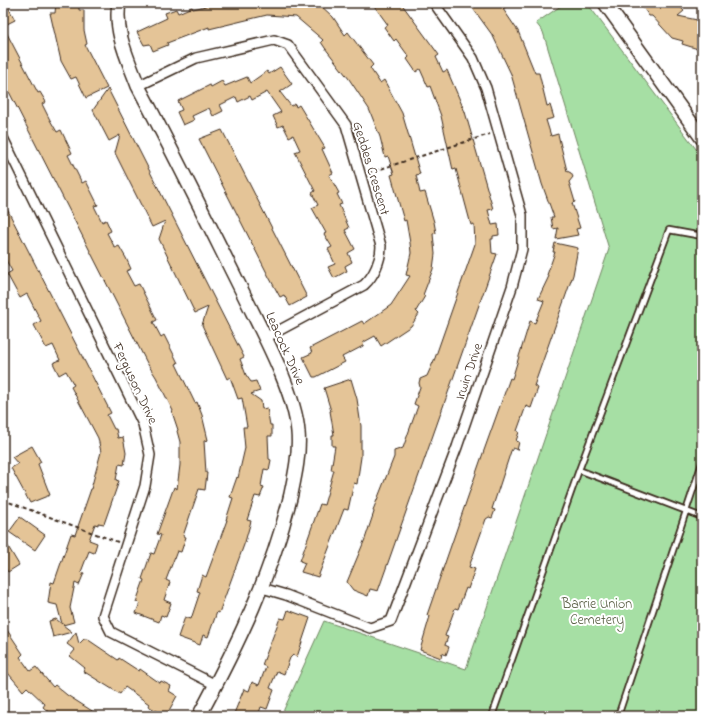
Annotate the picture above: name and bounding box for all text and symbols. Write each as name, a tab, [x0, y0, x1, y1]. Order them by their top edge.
street label: Geddes Crescent	[346, 119, 395, 218]
street label: Leacock Drive	[259, 309, 310, 389]
street label: Ferguson Drive	[105, 338, 163, 429]
street label: Irwin Drive	[450, 340, 489, 403]
park label: Barrie Union Cemetery	[561, 594, 632, 632]

